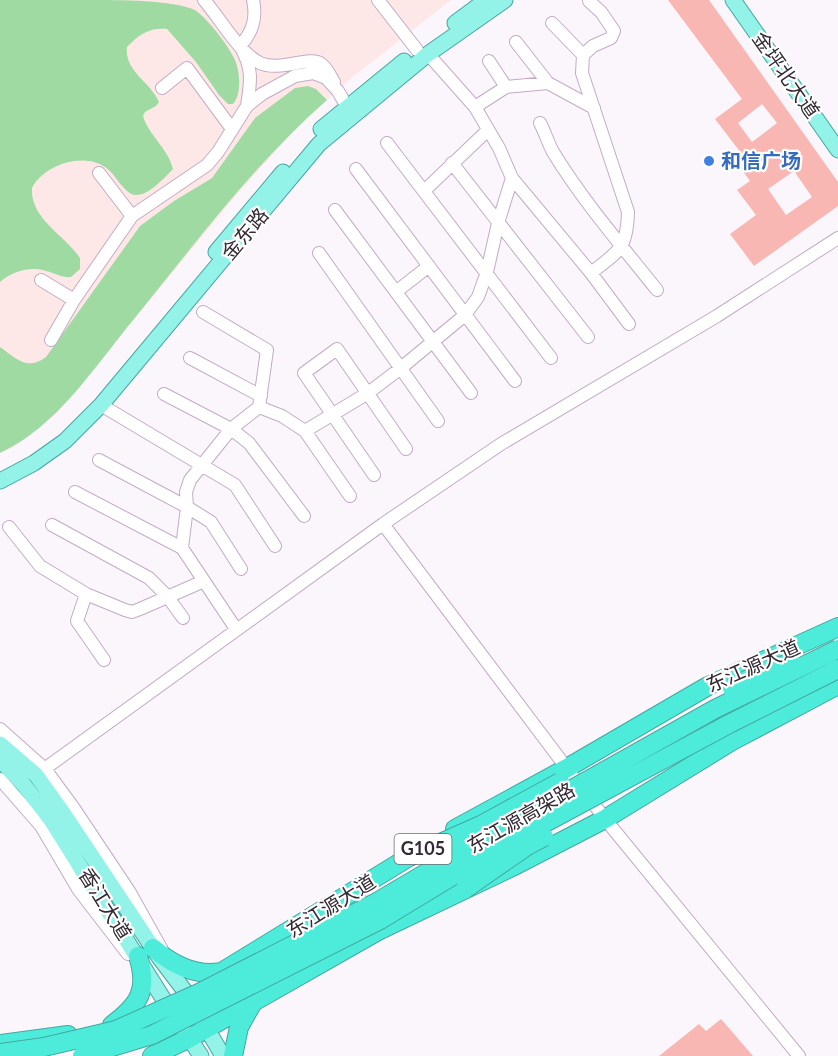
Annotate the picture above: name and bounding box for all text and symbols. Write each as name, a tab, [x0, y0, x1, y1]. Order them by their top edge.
street label: 金坪北大道	[748, 27, 825, 122]
place label: 和信广场	[721, 148, 801, 172]
marker: 和信广场	[702, 154, 716, 168]
street label: 金东路	[216, 203, 273, 264]
street label: 东江源大道	[702, 634, 803, 696]
street label: 东江源高架路	[463, 777, 578, 858]
road number: G105	[394, 834, 452, 864]
street label: 香江大道	[74, 863, 137, 944]
street label: 东江源大道	[282, 868, 379, 942]

